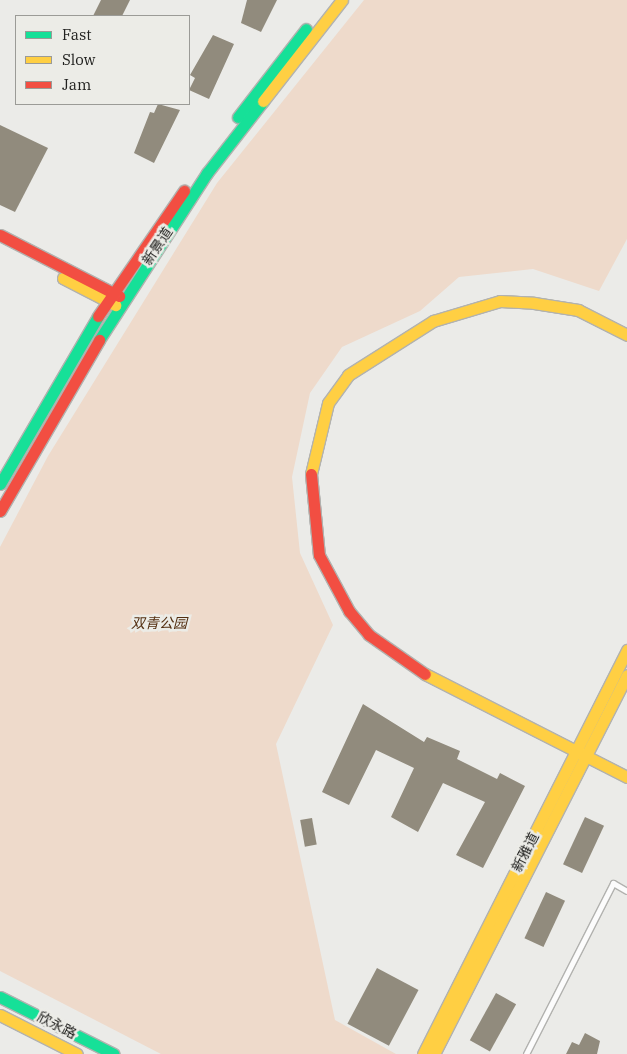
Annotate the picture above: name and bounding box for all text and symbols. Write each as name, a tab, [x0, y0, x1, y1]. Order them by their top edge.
legend	[15, 15, 190, 105]
text: Fast	[62, 25, 92, 44]
text: Slow	[62, 50, 95, 69]
text: Jam	[62, 75, 91, 94]
street label: 新景道	[138, 224, 176, 268]
park label: 双青公园	[131, 615, 187, 631]
street label: 新雅道	[508, 829, 542, 875]
street label: 欣永路	[34, 1008, 80, 1042]

